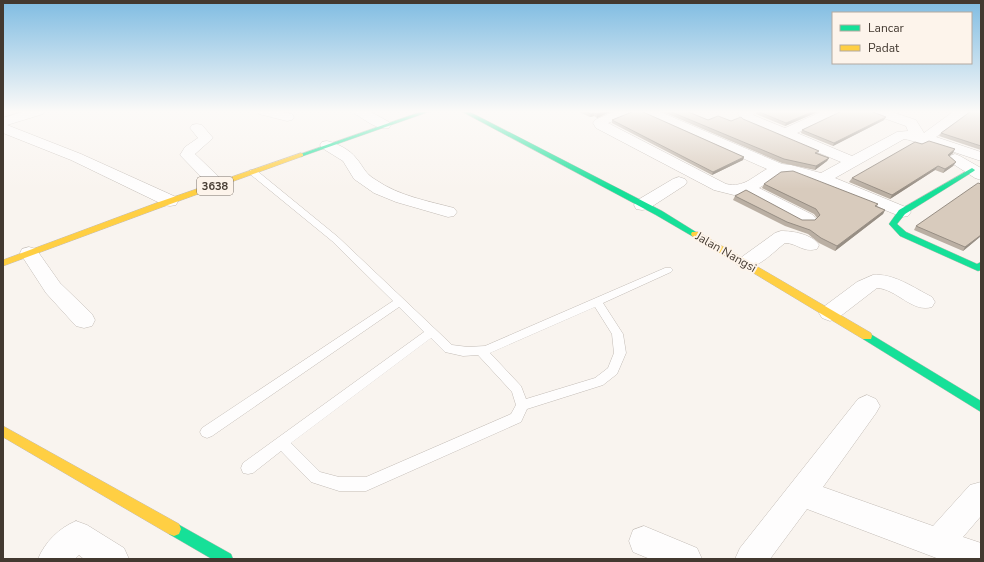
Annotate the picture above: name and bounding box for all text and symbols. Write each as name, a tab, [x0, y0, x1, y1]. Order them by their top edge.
legend	[832, 12, 972, 64]
text: Lancar	[868, 20, 905, 36]
text: Padat	[868, 40, 900, 56]
road number: 3638	[197, 177, 233, 195]
street label: Jalan Nangsi	[692, 228, 759, 276]

